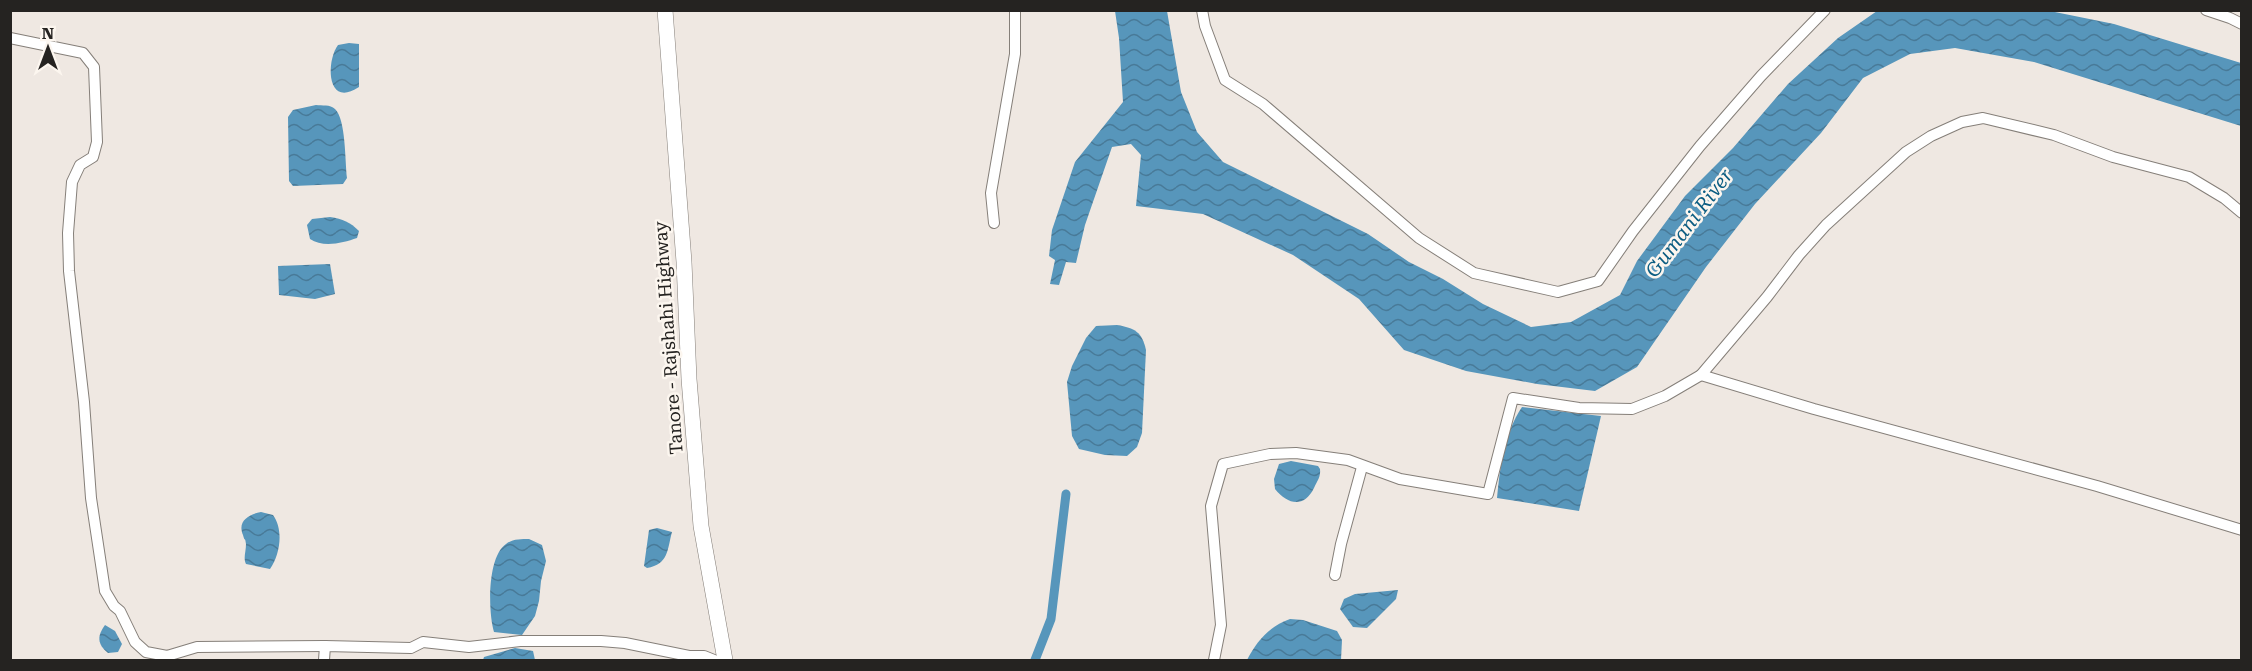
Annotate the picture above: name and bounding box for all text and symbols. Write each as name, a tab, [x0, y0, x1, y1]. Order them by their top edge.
north arrow	[18, 18, 78, 78]
text: N	[42, 24, 54, 43]
water label: Gumani River	[1640, 163, 1738, 282]
street label: Tanore - Rajshahi Highway	[649, 220, 687, 455]

